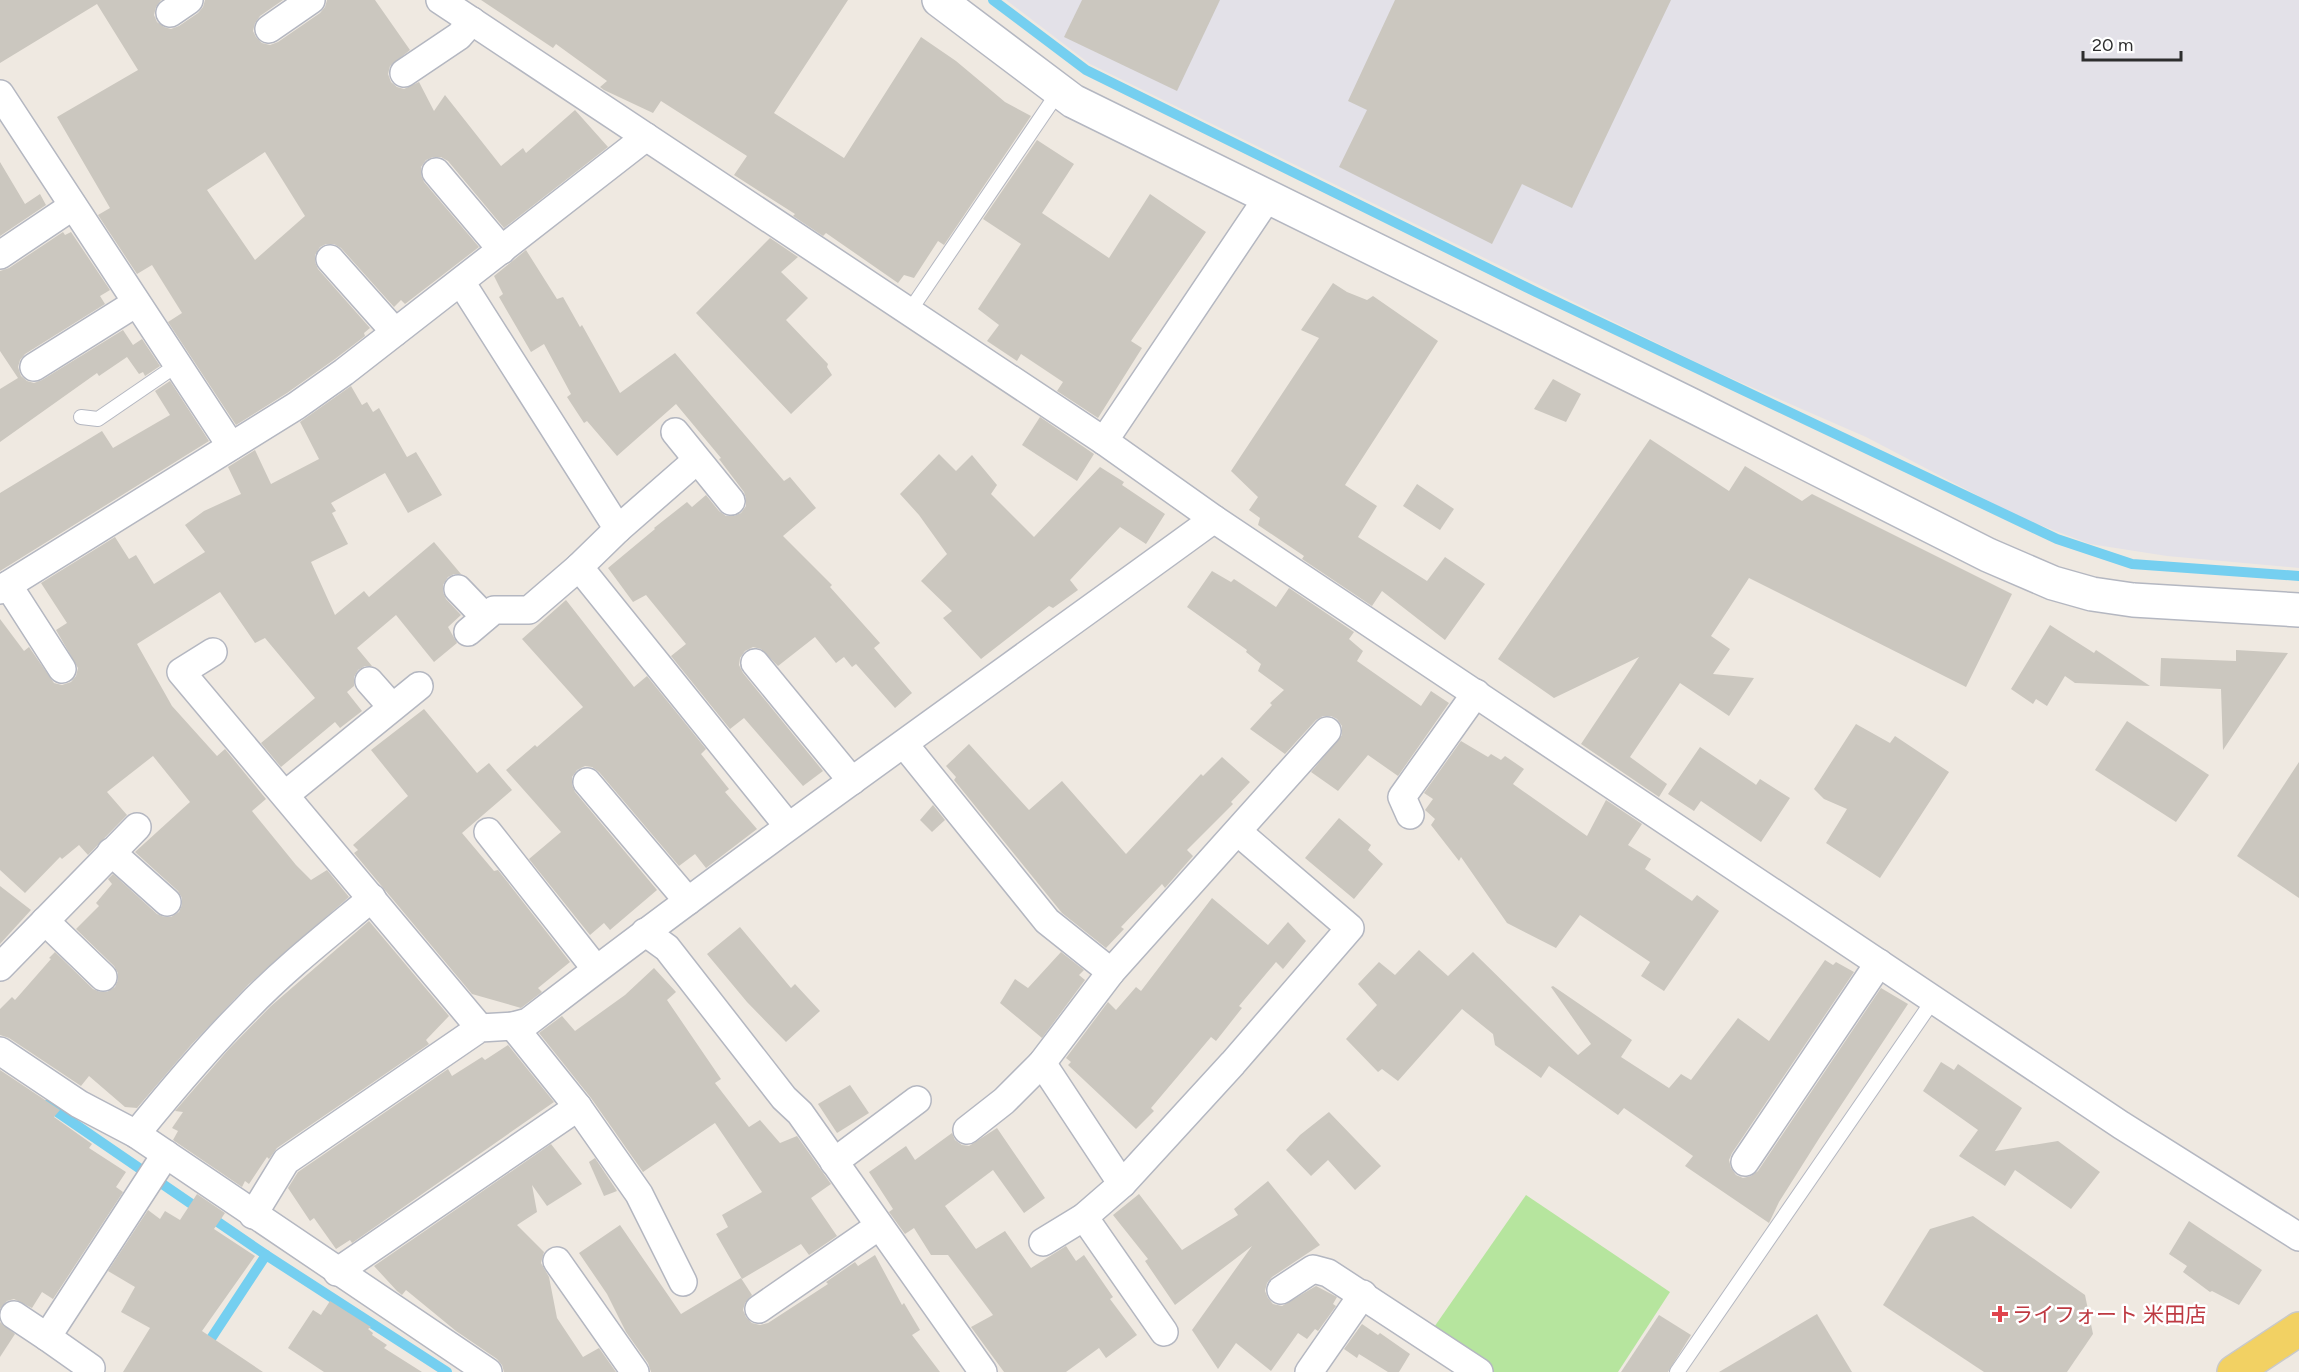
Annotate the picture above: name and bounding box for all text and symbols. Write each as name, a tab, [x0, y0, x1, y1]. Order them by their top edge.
scale bar	[2083, 24, 2180, 62]
text: 20 m	[2092, 34, 2133, 56]
place label: ライフォート 米田店	[2012, 1302, 2206, 1327]
marker: ライフォート 米田店	[1993, 1307, 2007, 1321]

